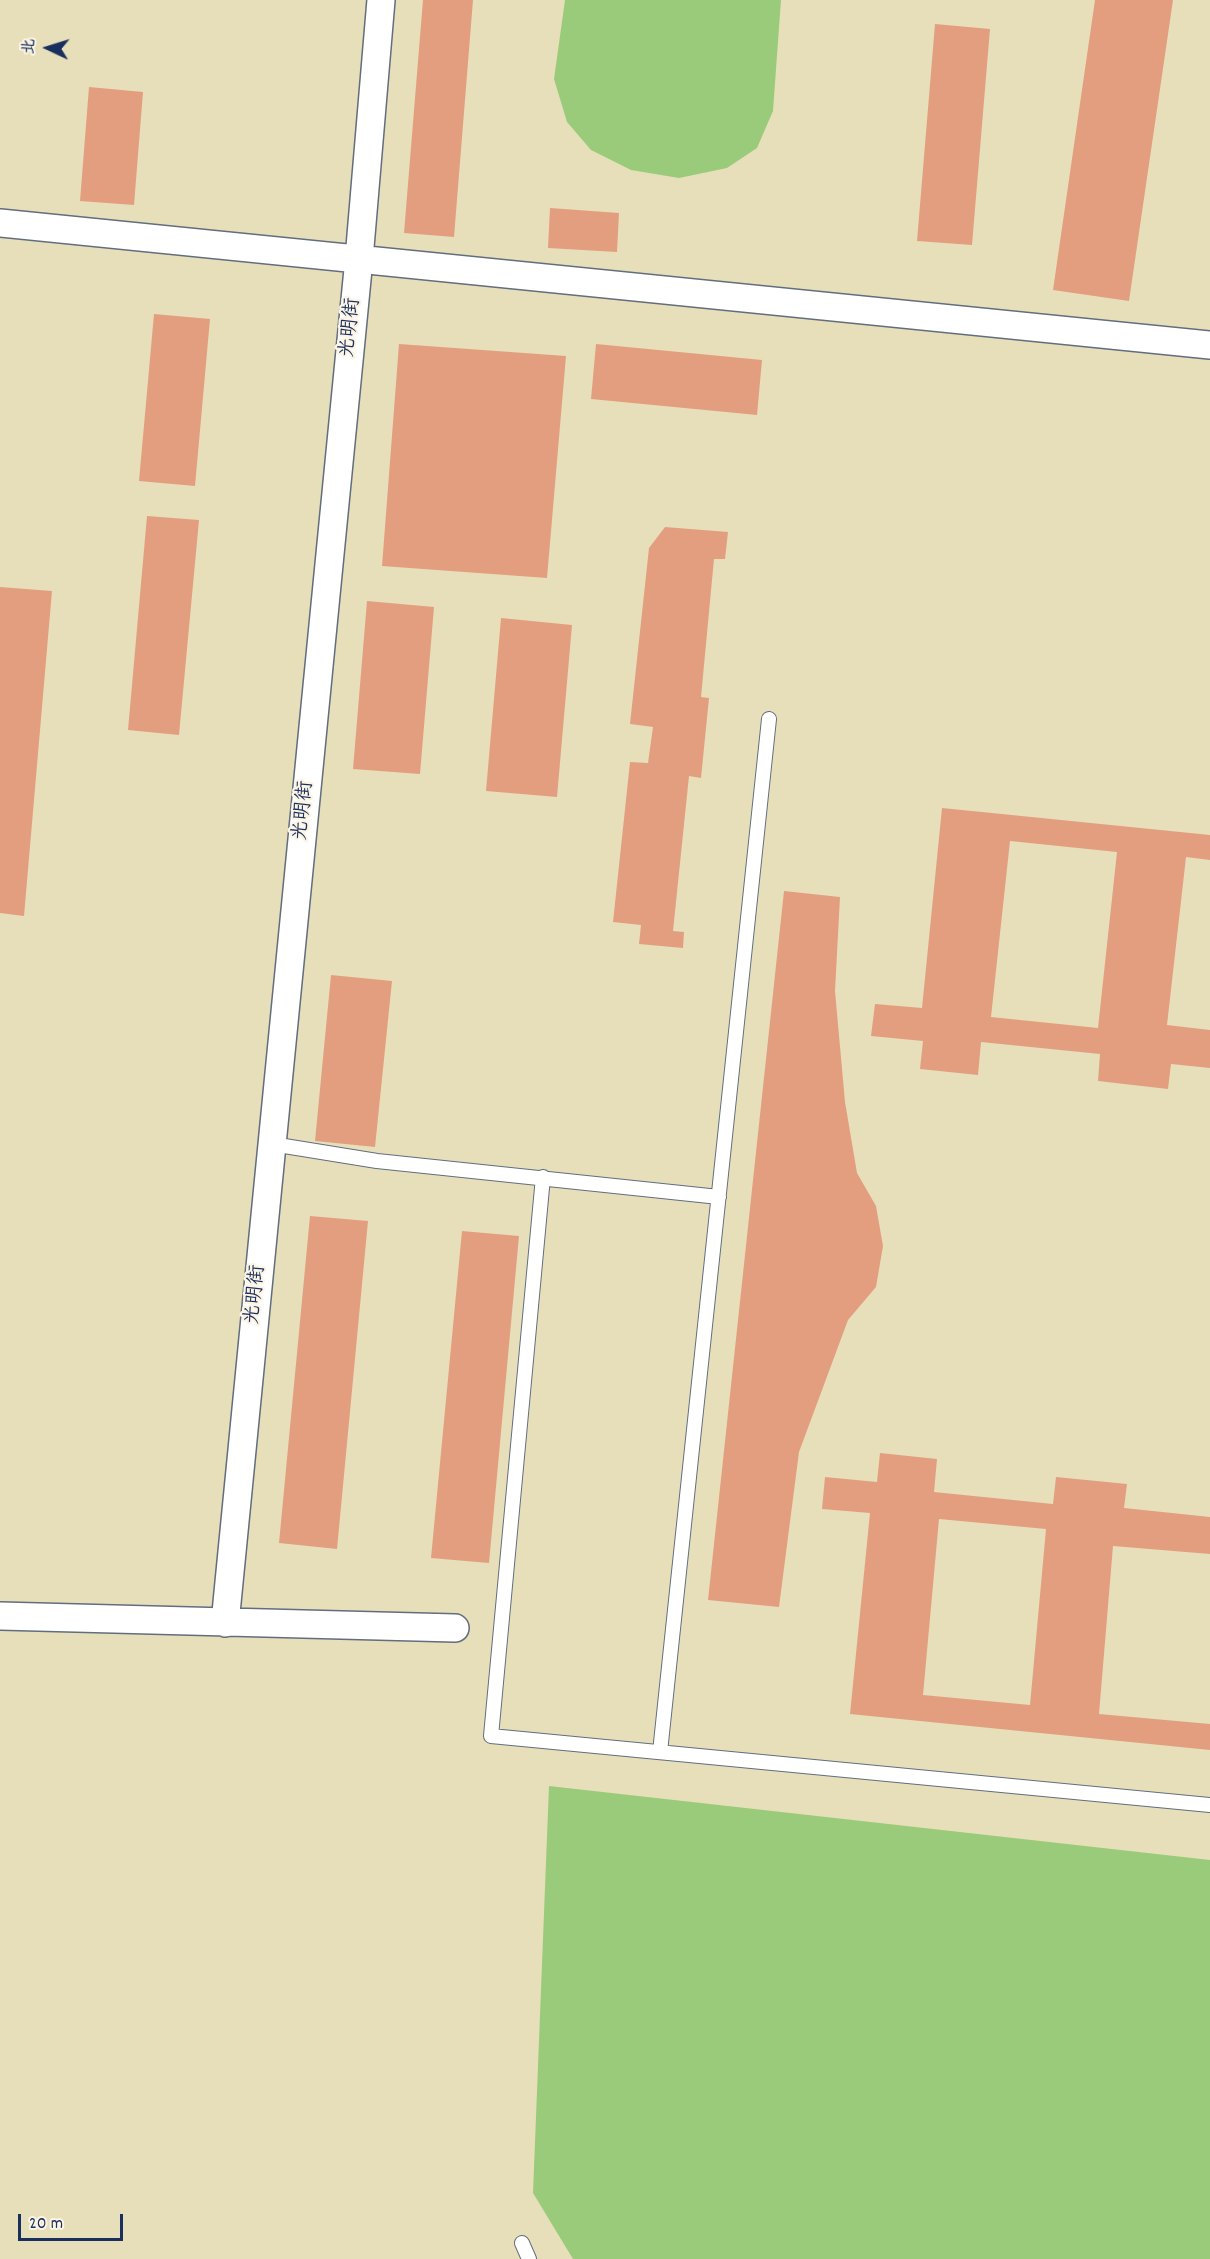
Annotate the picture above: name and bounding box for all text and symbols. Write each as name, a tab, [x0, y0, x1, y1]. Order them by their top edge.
north arrow	[18, 18, 78, 78]
text: 北	[18, 38, 42, 56]
street label: 光明街	[337, 297, 367, 359]
street label: 光明街	[290, 780, 320, 842]
street label: 光明街	[242, 1264, 272, 1326]
scale bar	[21, 2202, 126, 2240]
text: 20 m	[29, 2212, 63, 2237]

